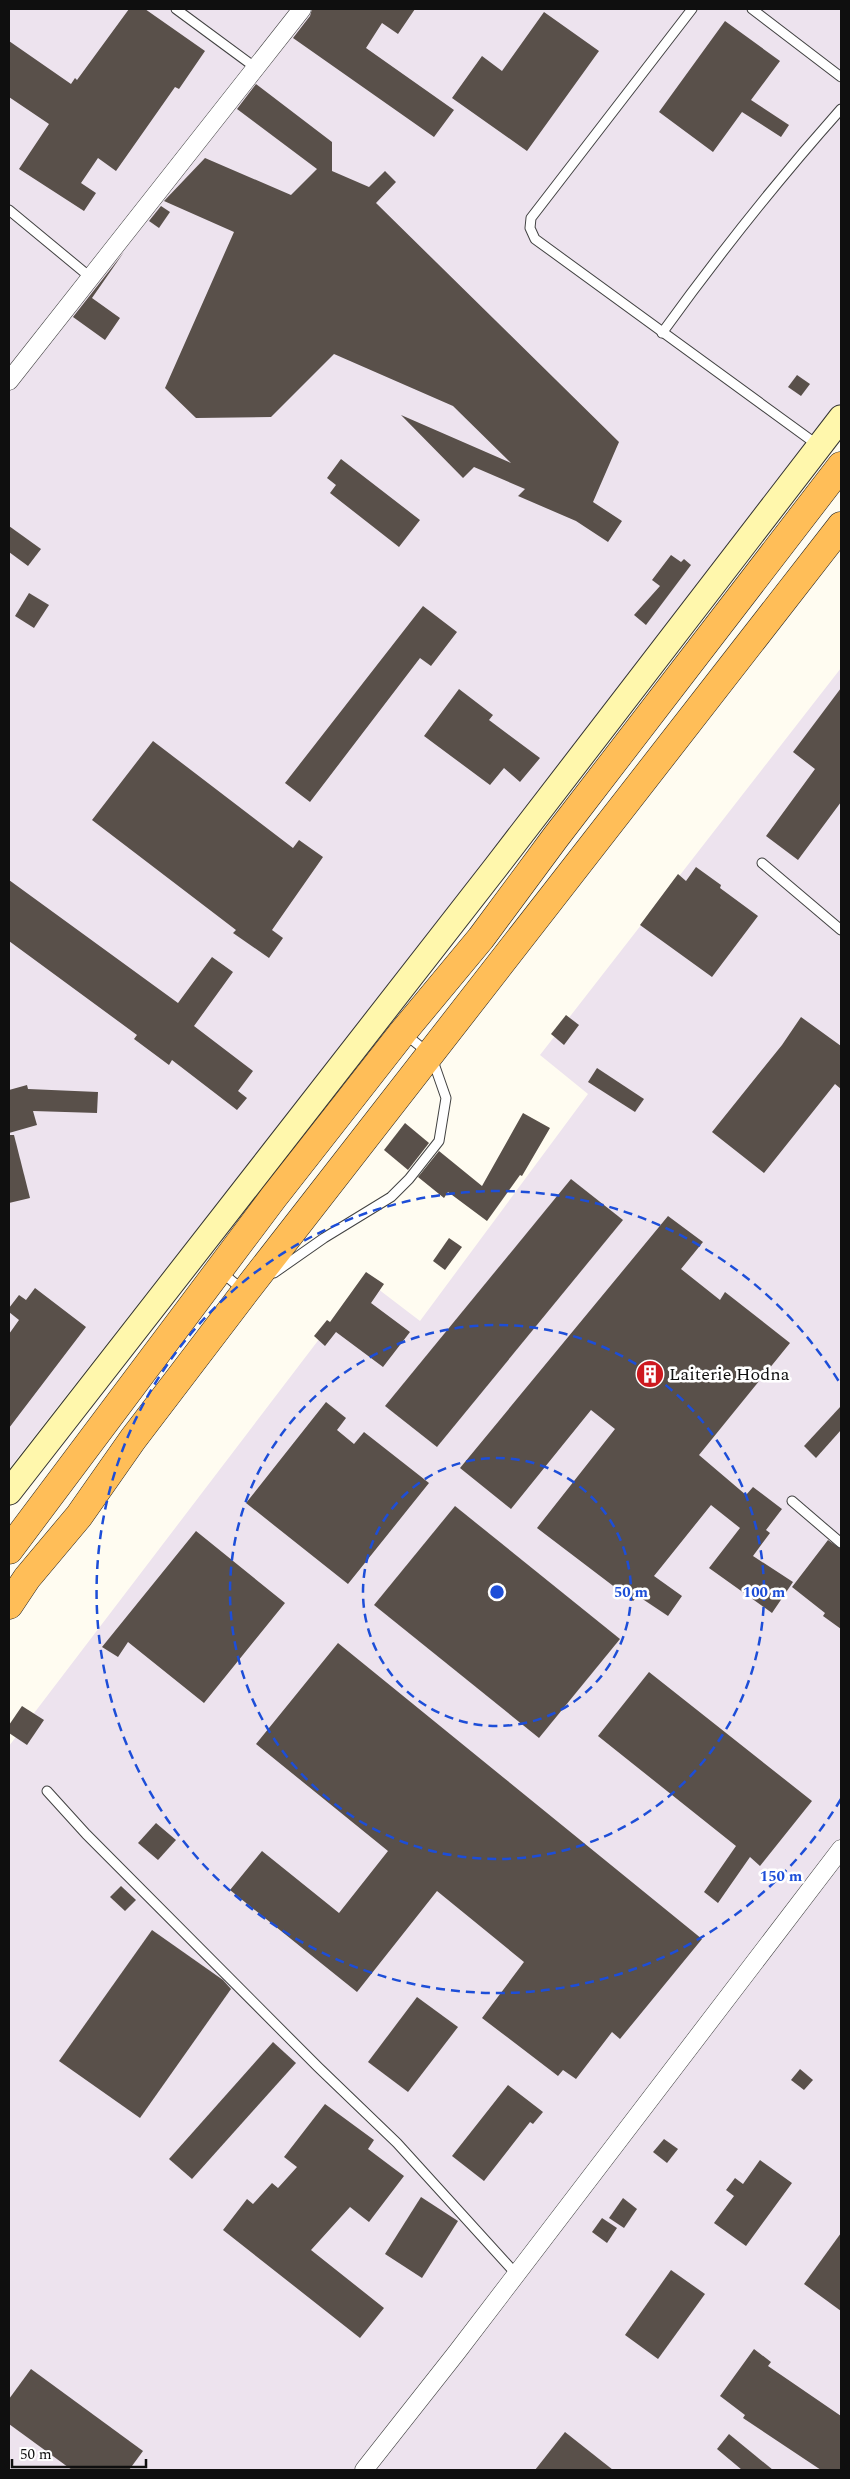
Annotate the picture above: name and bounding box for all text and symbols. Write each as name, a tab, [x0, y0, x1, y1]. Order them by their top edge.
building icon: Laiterie Hodna	[635, 1359, 665, 1389]
place label: Laiterie Hodna	[669, 1361, 790, 1388]
text: 50 m	[614, 1581, 649, 1604]
text: 100 m	[743, 1581, 786, 1604]
centre of rings	[488, 1583, 506, 1601]
text: 150 m	[760, 1865, 803, 1888]
scale bar	[12, 2436, 146, 2468]
text: 50 m	[20, 2443, 52, 2466]

